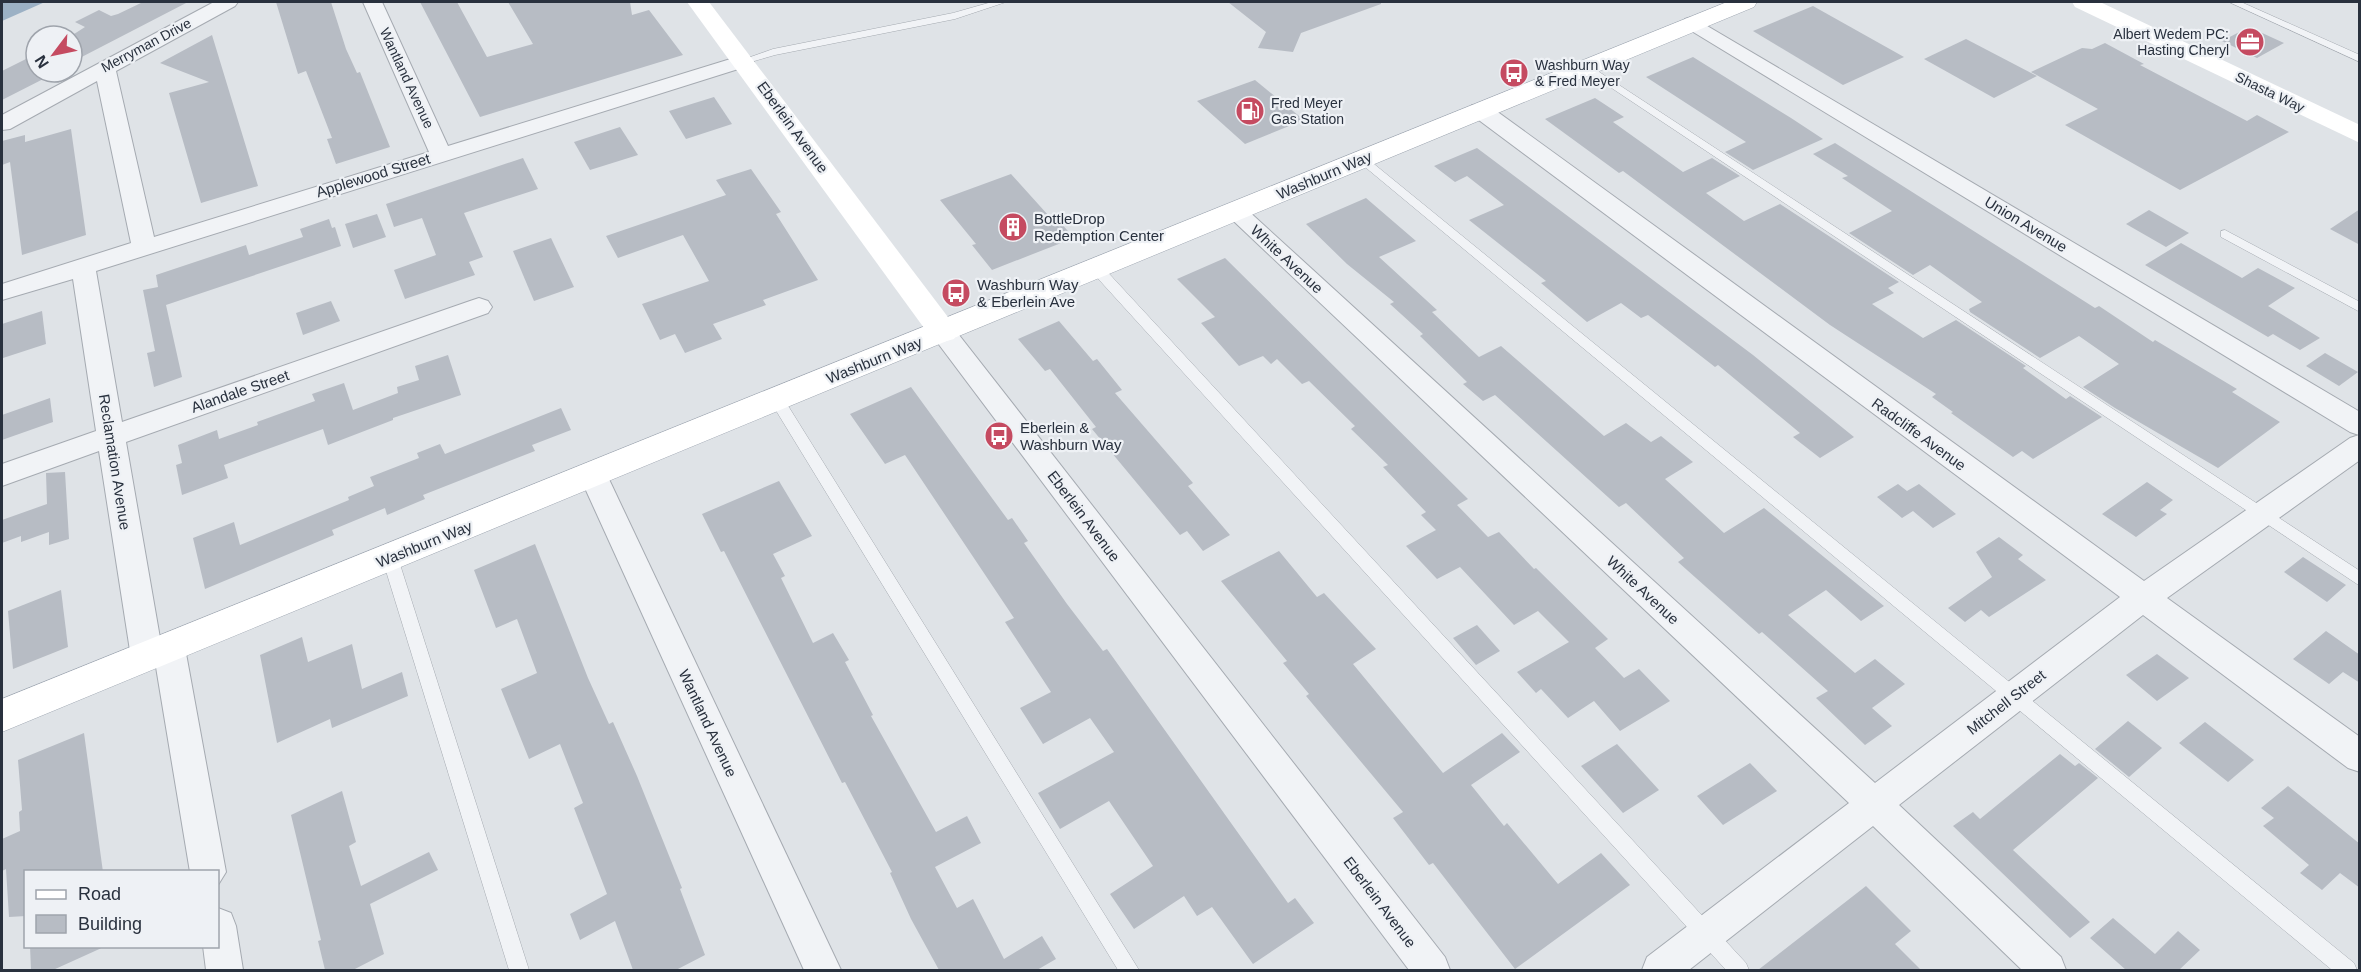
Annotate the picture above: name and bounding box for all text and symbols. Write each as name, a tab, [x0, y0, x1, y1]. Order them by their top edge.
street label: Merryman Drive	[98, 14, 194, 75]
north arrow	[24, 24, 84, 84]
street label: Wantland Avenue	[377, 25, 437, 131]
place label: Albert Wedem PC: Hasting Cheryl	[2113, 26, 2229, 58]
office icon: Albert Wedem PC: Hasting Cheryl	[2234, 26, 2266, 58]
text: N	[31, 52, 52, 71]
bus stop icon: Washburn Way & Fred Meyer	[1498, 57, 1530, 89]
place label: Washburn Way & Fred Meyer	[1535, 57, 1630, 89]
street label: Shasta Way	[2233, 68, 2307, 116]
street label: Eberlein Avenue	[754, 78, 832, 176]
fuel station icon: Fred Meyer Gas Station	[1234, 95, 1266, 127]
place label: Fred Meyer Gas Station	[1271, 95, 1344, 127]
street label: Washburn Way	[1274, 147, 1374, 203]
street label: Applewood Street	[314, 149, 433, 200]
street label: Union Avenue	[1982, 193, 2070, 255]
place label: BottleDrop Redemption Center	[1034, 210, 1164, 244]
building icon: BottleDrop Redemption Center	[997, 211, 1029, 243]
street label: White Avenue	[1247, 221, 1327, 297]
place label: Washburn Way & Eberlein Ave	[977, 276, 1079, 310]
bus stop icon: Washburn Way & Eberlein Ave	[940, 277, 972, 309]
street label: Washburn Way	[824, 333, 925, 387]
street label: Alandale Street	[189, 366, 292, 416]
street label: Reclamation Avenue	[96, 393, 134, 531]
street label: Radcliffe Avenue	[1869, 394, 1969, 474]
place label: Eberlein & Washburn Way	[1020, 419, 1122, 453]
bus stop icon: Eberlein & Washburn Way	[983, 420, 1015, 452]
street label: Eberlein Avenue	[1044, 467, 1124, 565]
street label: Washburn Way	[374, 517, 475, 571]
street label: White Avenue	[1603, 552, 1683, 628]
street label: Wantland Avenue	[676, 666, 740, 780]
street label: Mitchell Street	[1963, 666, 2049, 738]
street label: Eberlein Avenue	[1340, 853, 1420, 951]
legend	[24, 870, 219, 948]
text: Road	[78, 884, 121, 904]
text: Building	[78, 914, 142, 934]

